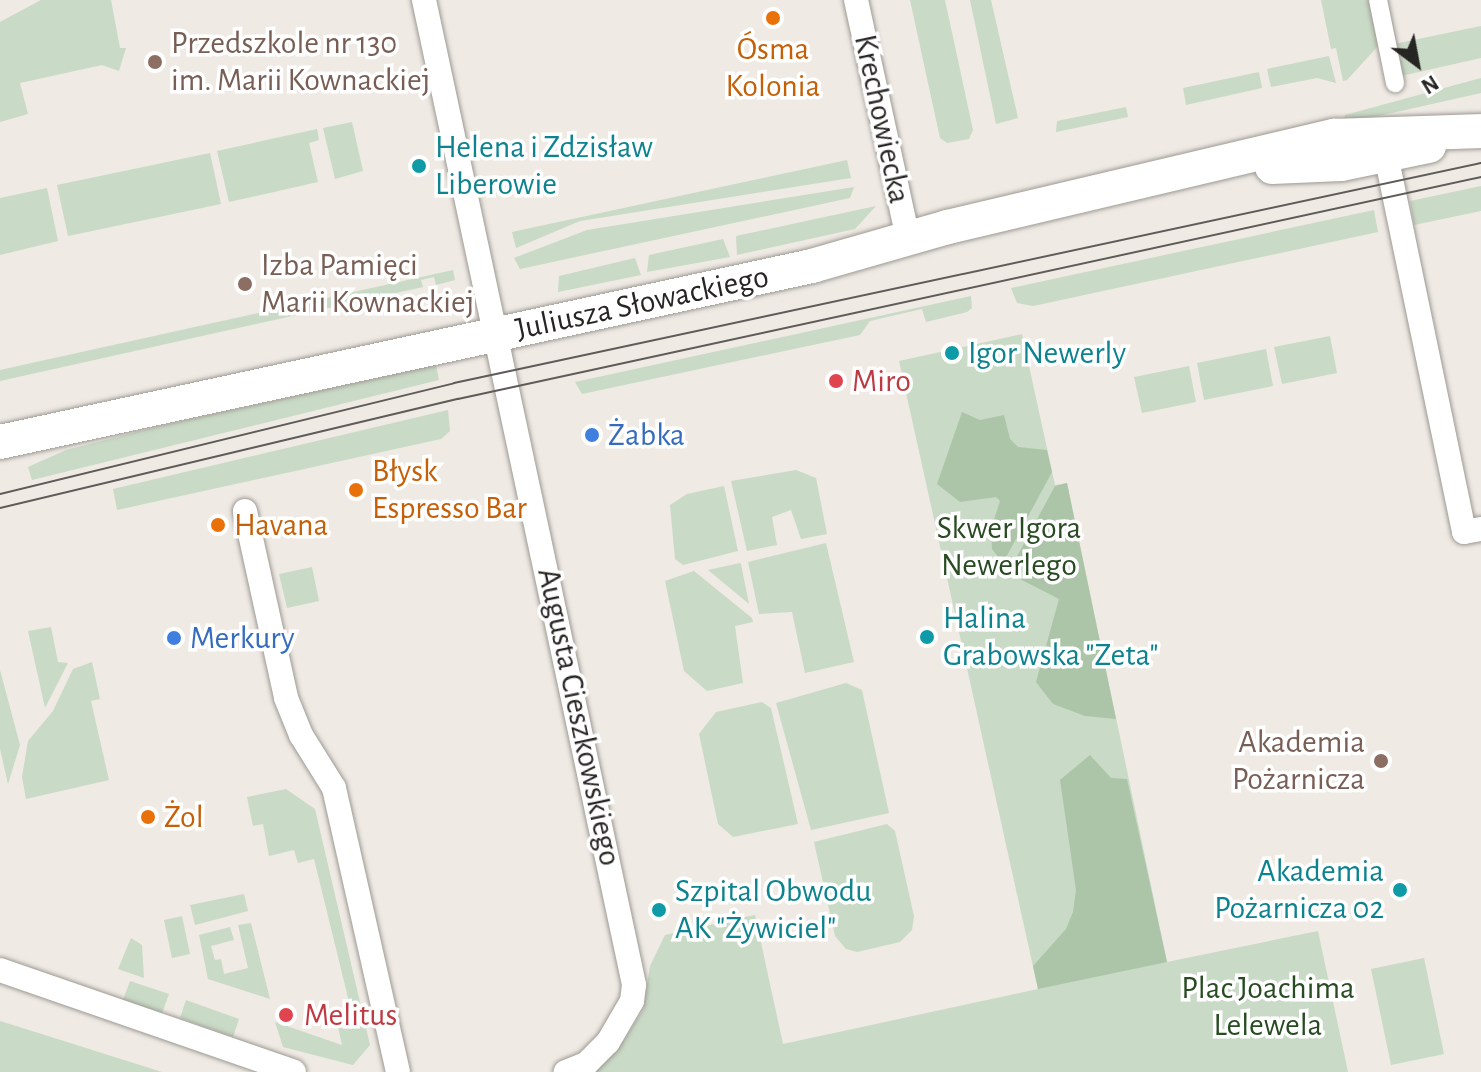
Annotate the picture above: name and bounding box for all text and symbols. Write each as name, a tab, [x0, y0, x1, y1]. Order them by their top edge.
marker: Ósma Kolonia	[764, 9, 782, 27]
north arrow	[1377, 24, 1457, 104]
place label: Przedszkole nr 130 im. Marii Kownackiej	[171, 25, 430, 100]
place label: Ósma Kolonia	[726, 31, 820, 106]
street label: Krechowiecka	[845, 31, 919, 207]
marker: Przedszkole nr 130 im. Marii Kownackiej	[146, 53, 164, 71]
text: N	[1417, 71, 1442, 98]
place label: Helena i Zdzisław Liberowie	[435, 129, 653, 204]
marker: Helena i Zdzisław Liberowie	[410, 157, 428, 175]
place label: Izba Pamięci Marii Kownackiej	[261, 247, 474, 322]
street label: Juliusza Słowackiego	[512, 257, 772, 349]
marker: Izba Pamięci Marii Kownackiej	[236, 275, 254, 293]
place label: Igor Newerly	[968, 334, 1126, 372]
marker: Igor Newerly	[943, 344, 961, 362]
place label: Miro	[852, 362, 911, 400]
marker: Miro	[827, 372, 845, 390]
place label: Żabka	[608, 416, 685, 454]
marker: Żabka	[583, 426, 601, 444]
place label: Błysk Espresso Bar	[372, 453, 527, 528]
marker: Błysk Espresso Bar	[347, 481, 365, 499]
place label: Havana	[234, 506, 328, 544]
park label: Skwer Igora Newerlego	[937, 510, 1081, 585]
marker: Havana	[209, 516, 227, 534]
street label: Augusta Cieszkowskiego	[529, 565, 629, 869]
place label: Halina Grabowska "Zeta"	[943, 600, 1158, 675]
place label: Merkury	[190, 619, 295, 657]
marker: Halina Grabowska "Zeta"	[918, 628, 936, 646]
marker: Merkury	[165, 629, 183, 647]
place label: Akademia Pożarnicza	[1232, 724, 1365, 799]
marker: Akademia Pożarnicza	[1372, 752, 1390, 770]
place label: Żol	[164, 798, 204, 836]
marker: Żol	[139, 808, 157, 826]
place label: Akademia Pożarnicza 02	[1214, 853, 1384, 928]
place label: Szpital Obwodu AK "Żywiciel"	[675, 873, 872, 948]
marker: Akademia Pożarnicza 02	[1391, 881, 1409, 899]
marker: Szpital Obwodu AK "Żywiciel"	[650, 901, 668, 919]
park label: Plac Joachima Lelewela	[1181, 970, 1355, 1045]
place label: Melitus	[304, 996, 397, 1034]
marker: Melitus	[275, 1004, 297, 1026]

